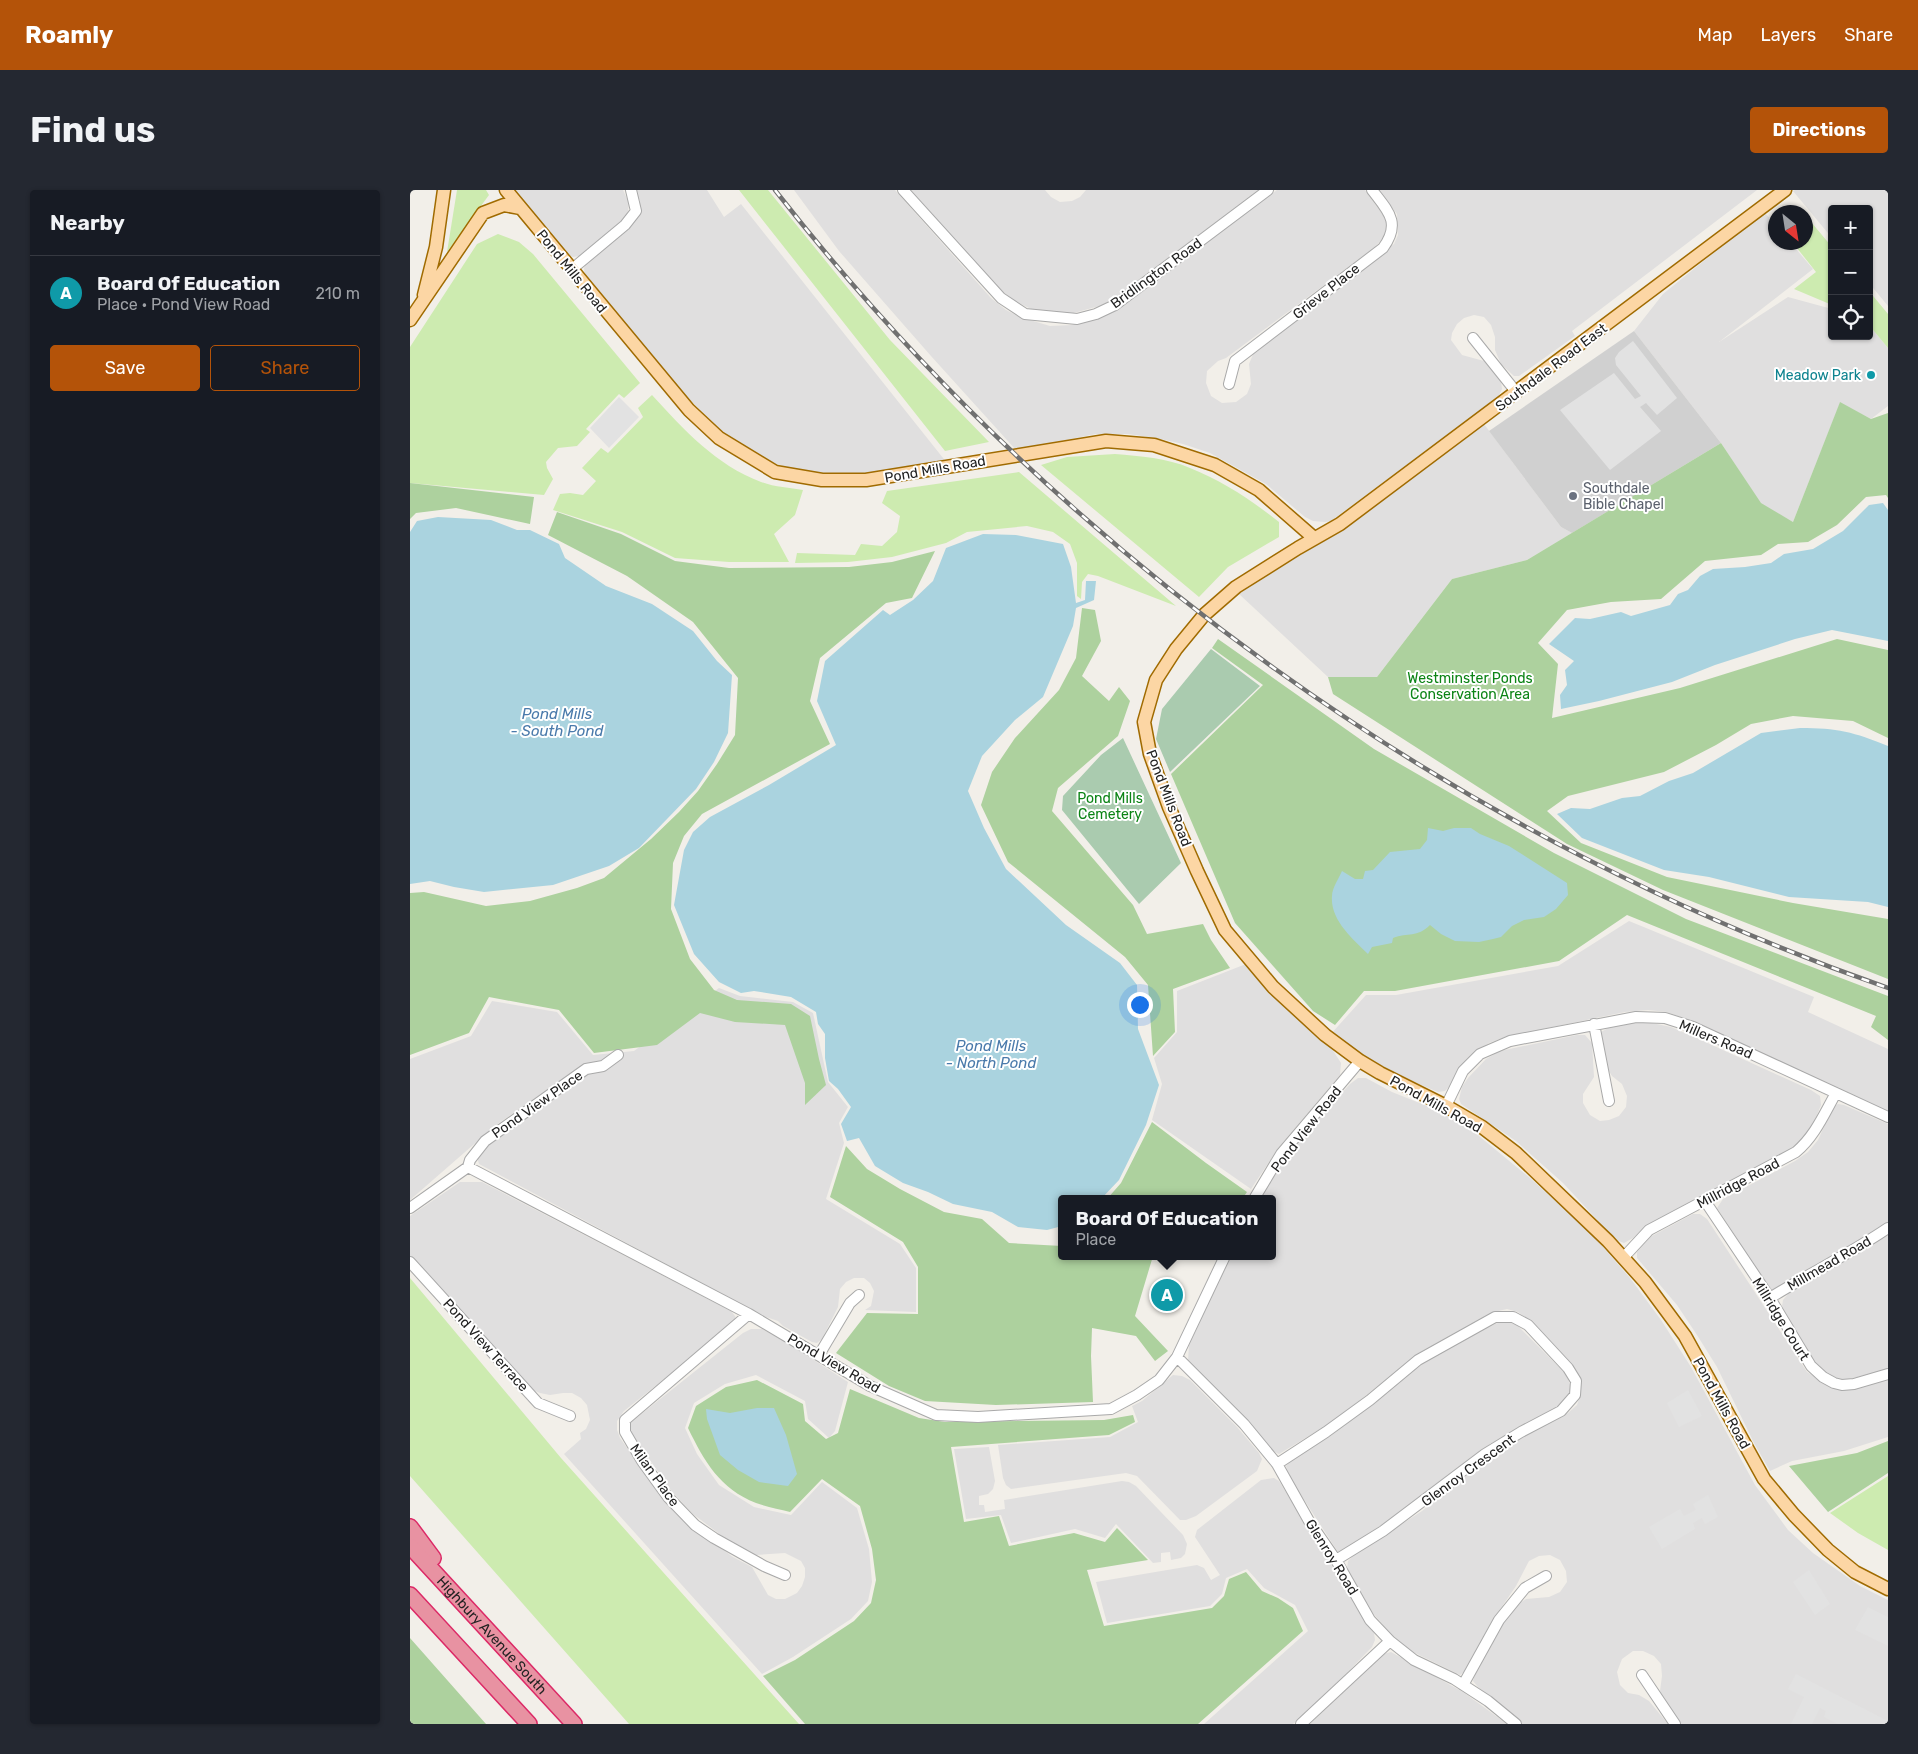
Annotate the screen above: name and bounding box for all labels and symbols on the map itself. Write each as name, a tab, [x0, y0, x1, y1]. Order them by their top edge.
north arrow	[1768, 205, 1813, 250]
street label: Pond Mills Road	[533, 226, 610, 316]
street label: Bridlington Road	[1107, 235, 1205, 312]
street label: Grieve Place	[1289, 260, 1363, 323]
street label: Southdale Road East	[1492, 320, 1611, 415]
place label: Meadow Park	[1775, 367, 1862, 384]
marker: Meadow Park	[1865, 369, 1877, 381]
street label: Pond Mills Road	[883, 452, 987, 487]
place label: Southdale Bible Chapel	[1583, 480, 1664, 513]
marker: Southdale Bible Chapel	[1567, 490, 1579, 502]
park label: Westminster Ponds Conservation Area	[1407, 670, 1533, 703]
water label: Pond Mills - South Pond	[511, 705, 604, 740]
street label: Pond Mills Road	[1142, 747, 1195, 849]
park label: Pond Mills Cemetery	[1077, 790, 1143, 823]
your location	[1127, 992, 1153, 1018]
street label: Millers Road	[1676, 1016, 1755, 1063]
water label: Pond Mills - North Pond	[946, 1037, 1037, 1072]
street label: Pond View Place	[489, 1067, 586, 1142]
street label: Pond Mills Road	[1387, 1072, 1485, 1137]
street label: Pond View Road	[1268, 1083, 1345, 1176]
street label: Millridge Road	[1694, 1155, 1782, 1212]
street label: Millmead Road	[1784, 1233, 1874, 1294]
street label: Millridge Court	[1748, 1275, 1813, 1364]
pin: A	[1151, 1276, 1183, 1314]
street label: Pond View Terrace	[439, 1295, 532, 1395]
street label: Pond View Road	[784, 1330, 883, 1397]
street label: Pond Mills Road	[1689, 1354, 1754, 1452]
street label: Glenroy Crescent	[1418, 1430, 1519, 1510]
street label: Milan Place	[626, 1441, 683, 1510]
street label: Glenroy Road	[1302, 1516, 1362, 1598]
street label: Highbury Avenue South	[433, 1573, 550, 1698]

